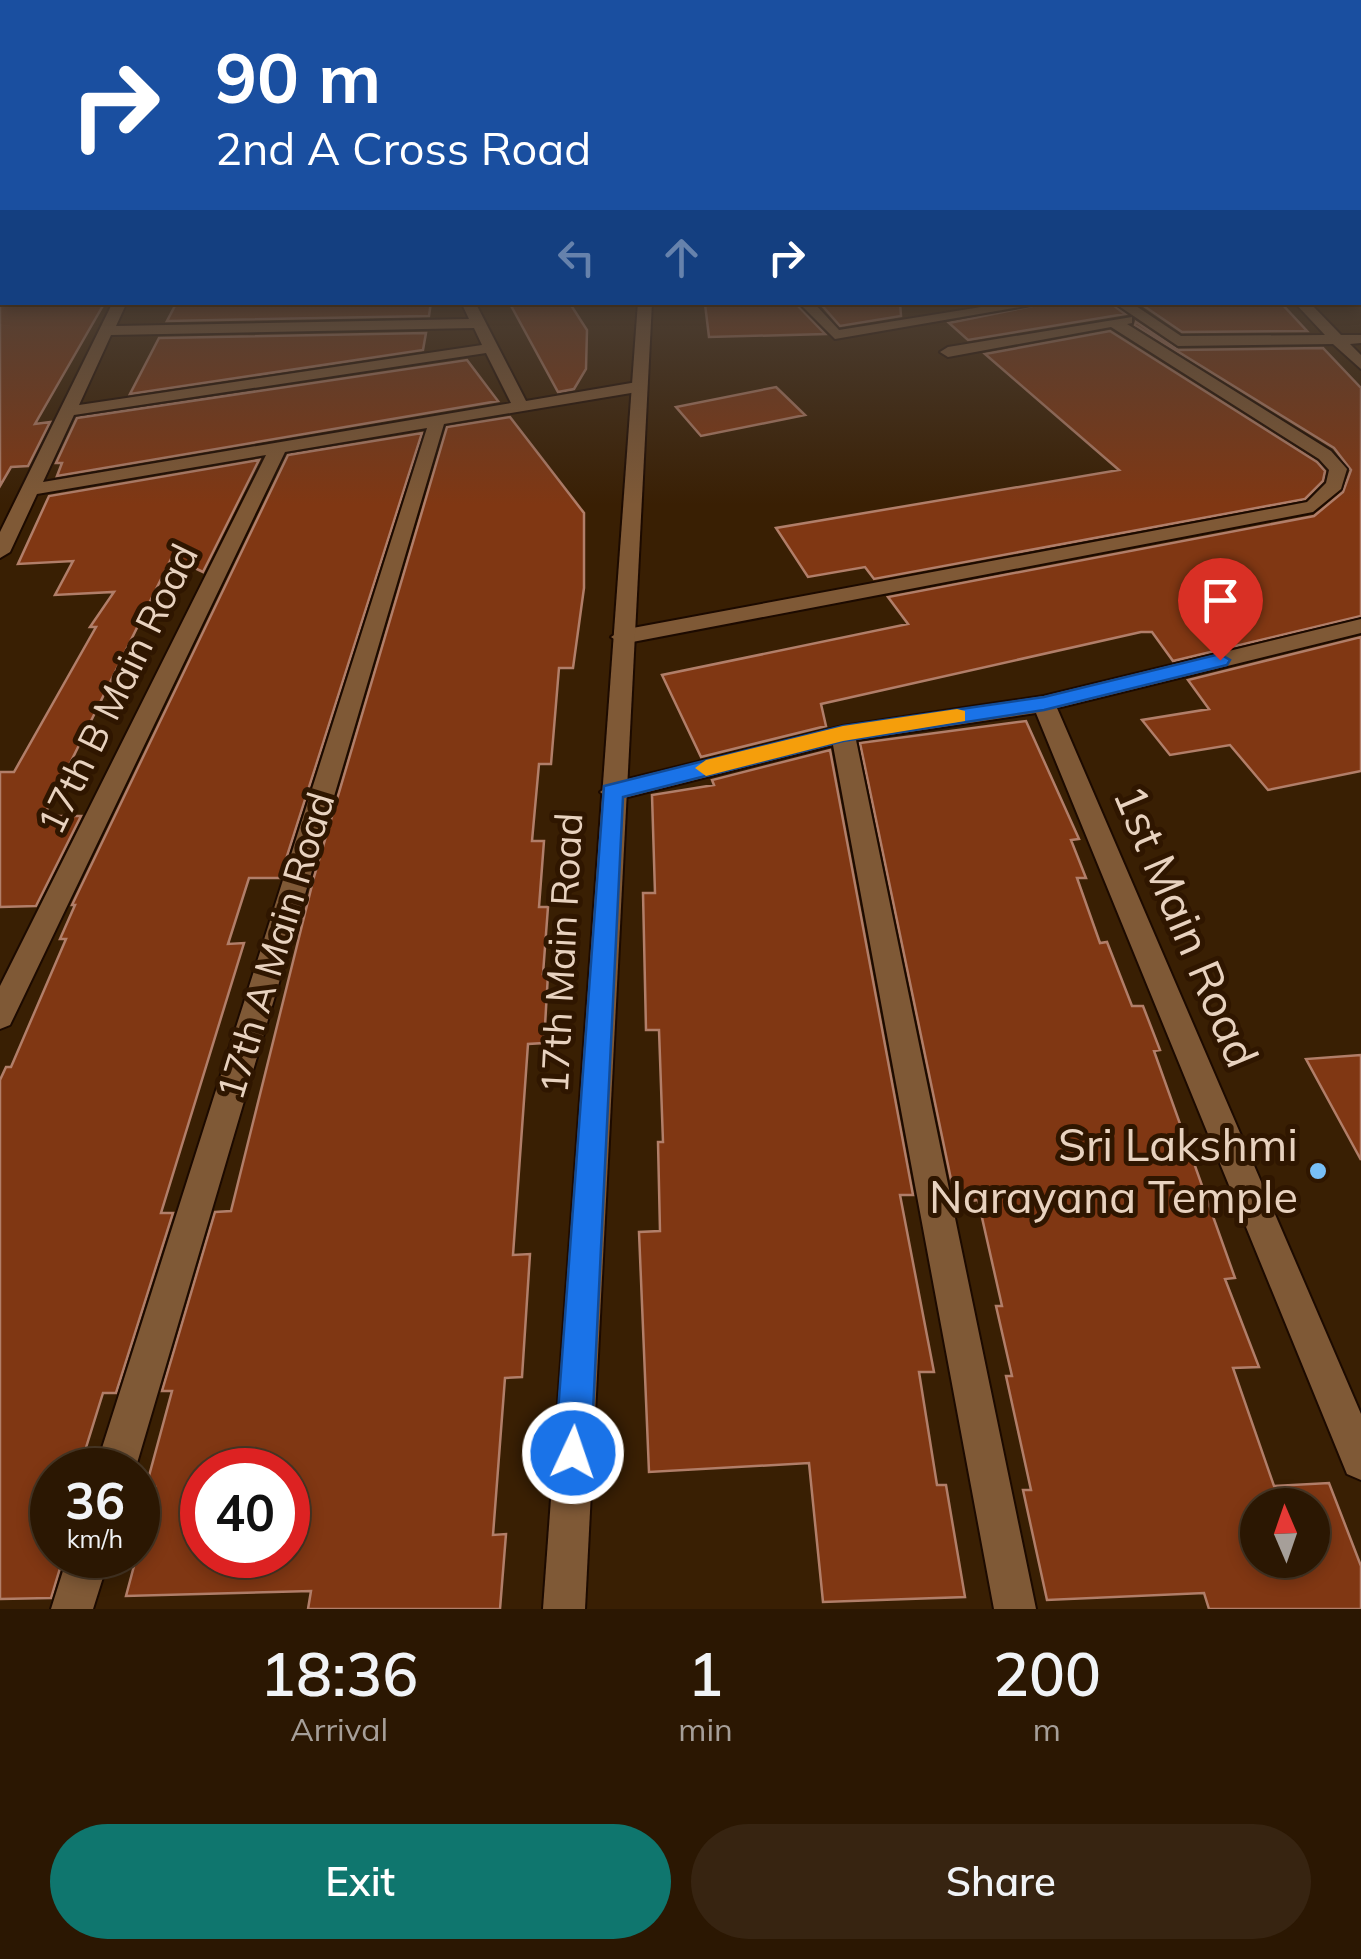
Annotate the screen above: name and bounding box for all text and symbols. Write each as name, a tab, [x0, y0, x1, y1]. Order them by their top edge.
text: 90 m	[215, 33, 381, 121]
icon: right	[50, 40, 180, 170]
text: 2nd A Cross Road	[215, 120, 591, 176]
icon: left	[549, 230, 604, 285]
icon: ahead	[654, 230, 709, 285]
icon: right	[759, 230, 814, 285]
street label: 17th B Main Road	[26, 536, 208, 841]
pin	[1178, 558, 1263, 661]
icon: arrive	[1193, 573, 1248, 628]
street label: 1st Main Road	[1102, 776, 1272, 1075]
street label: 17th A Main Road	[205, 786, 345, 1105]
street label: 17th Main Road	[530, 811, 592, 1094]
place label: Sri Lakshmi Narayana Temple	[929, 1116, 1298, 1224]
marker: Sri Lakshmi Narayana Temple	[1307, 1160, 1329, 1182]
position arrow	[521, 1401, 625, 1505]
speed limit sign: 40	[180, 1448, 310, 1578]
text: 36	[65, 1469, 125, 1532]
north arrow	[1240, 1488, 1330, 1578]
map controls	[1240, 1488, 1330, 1578]
text: km/h	[67, 1523, 123, 1554]
text: 18:36	[260, 1636, 418, 1711]
text: 1	[688, 1636, 724, 1711]
text: 200	[993, 1636, 1101, 1711]
text: Arrival	[290, 1709, 388, 1749]
text: min	[678, 1709, 733, 1749]
text: m	[1033, 1709, 1061, 1749]
button: Exit	[50, 1824, 671, 1939]
button: Share	[691, 1824, 1311, 1939]

